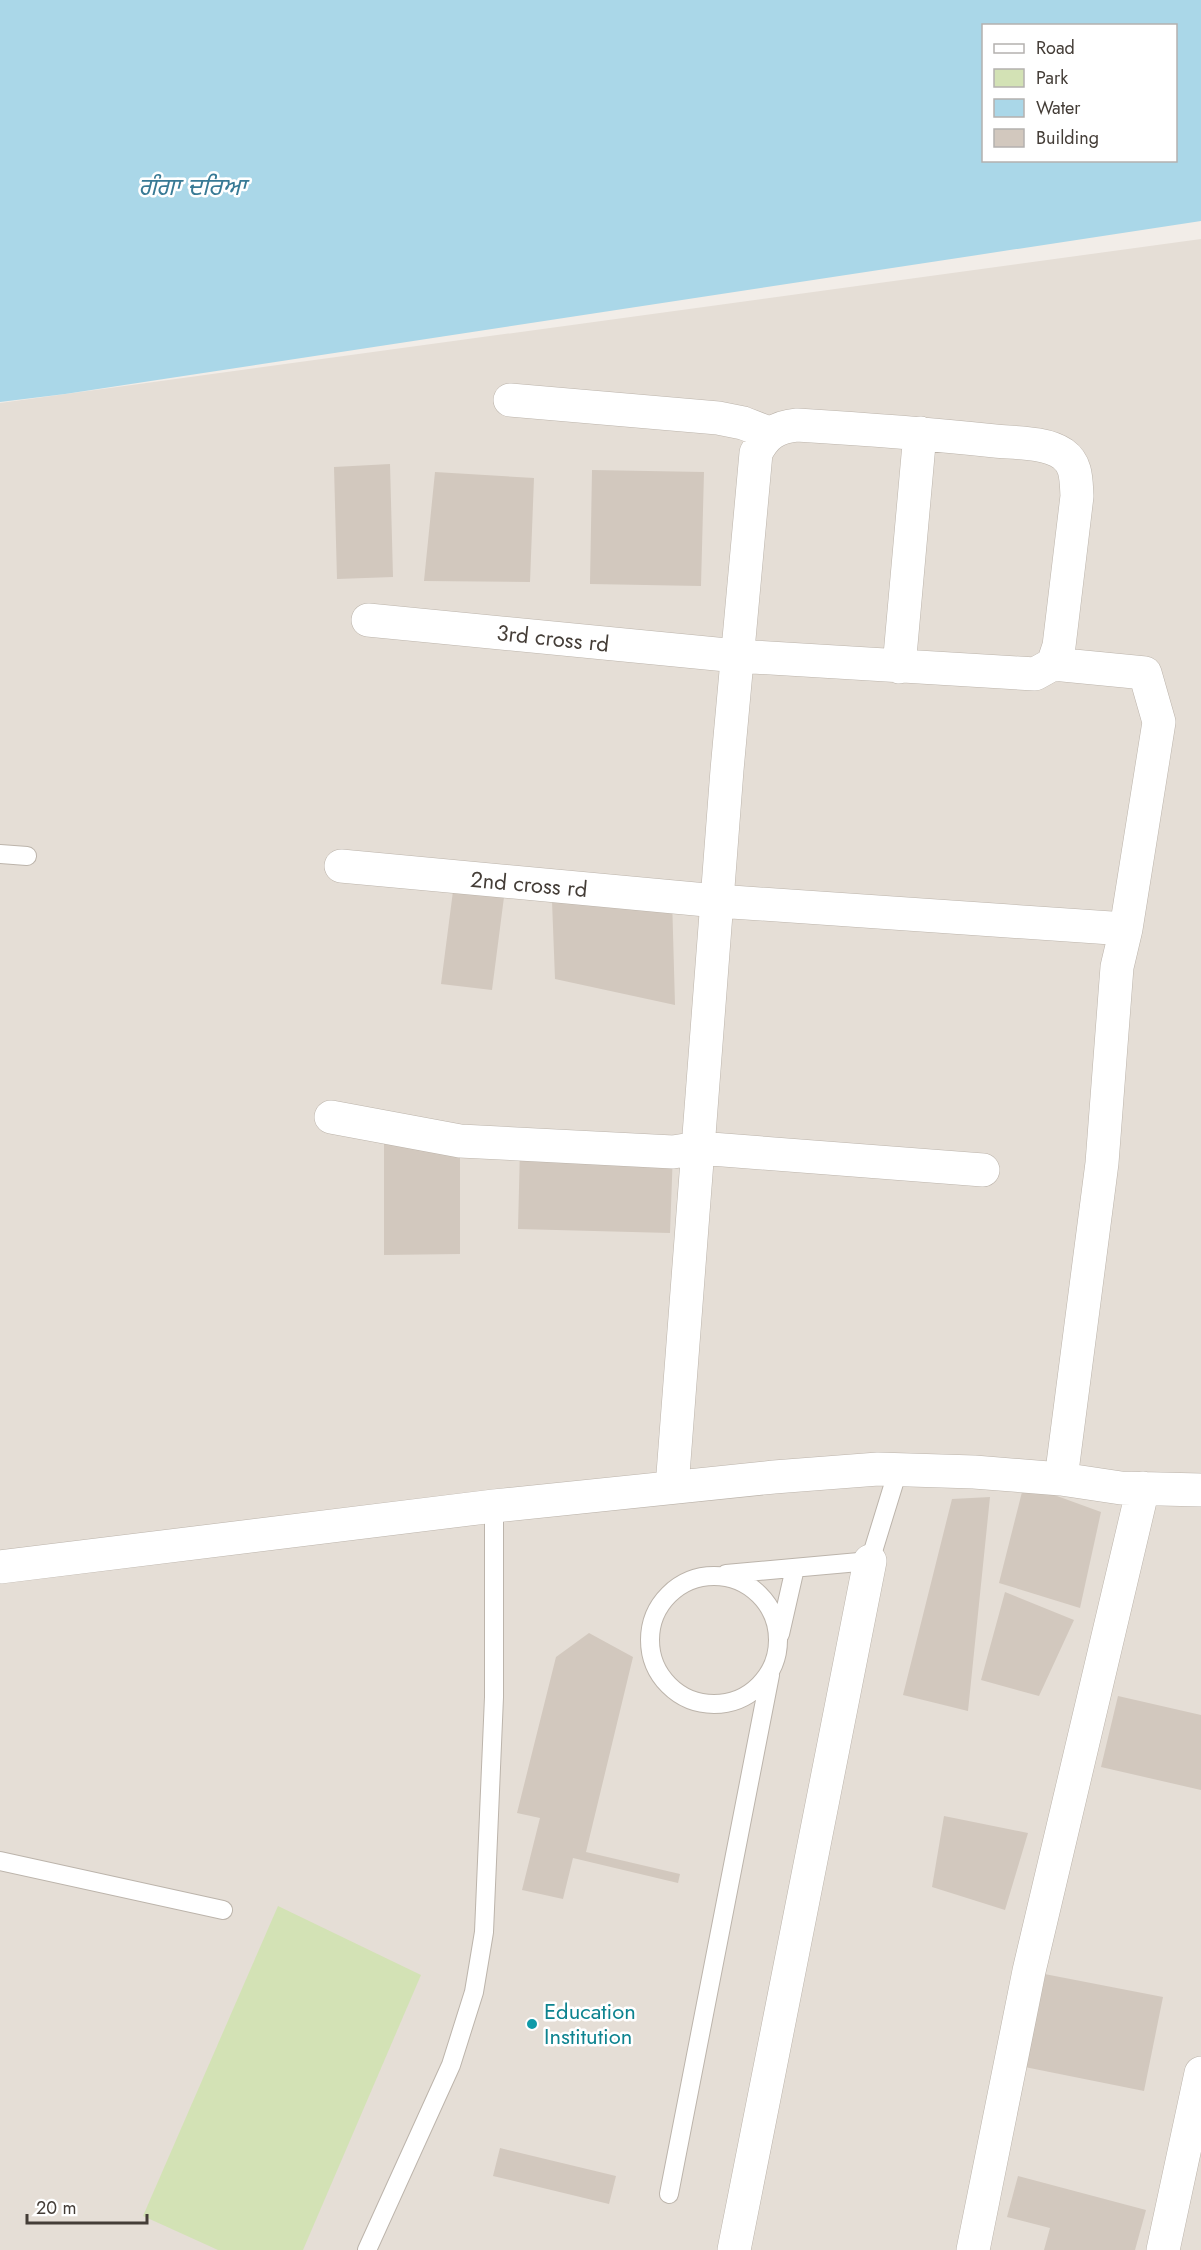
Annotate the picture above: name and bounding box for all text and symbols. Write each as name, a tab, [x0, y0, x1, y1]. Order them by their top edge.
legend	[982, 24, 1177, 162]
text: Road	[1036, 35, 1075, 61]
text: Park	[1036, 65, 1068, 91]
text: Water	[1036, 95, 1081, 121]
text: Building	[1036, 125, 1099, 151]
water label: ਗੰਗਾ ਦਰਿਆ	[138, 169, 250, 204]
street label: 3rd cross rd	[495, 616, 611, 660]
street label: 2nd cross rd	[469, 863, 589, 905]
place label: Education Institution	[544, 1995, 636, 2052]
marker: Education Institution	[525, 2017, 539, 2031]
scale bar	[27, 2187, 147, 2225]
text: 20 m	[36, 2195, 76, 2221]

